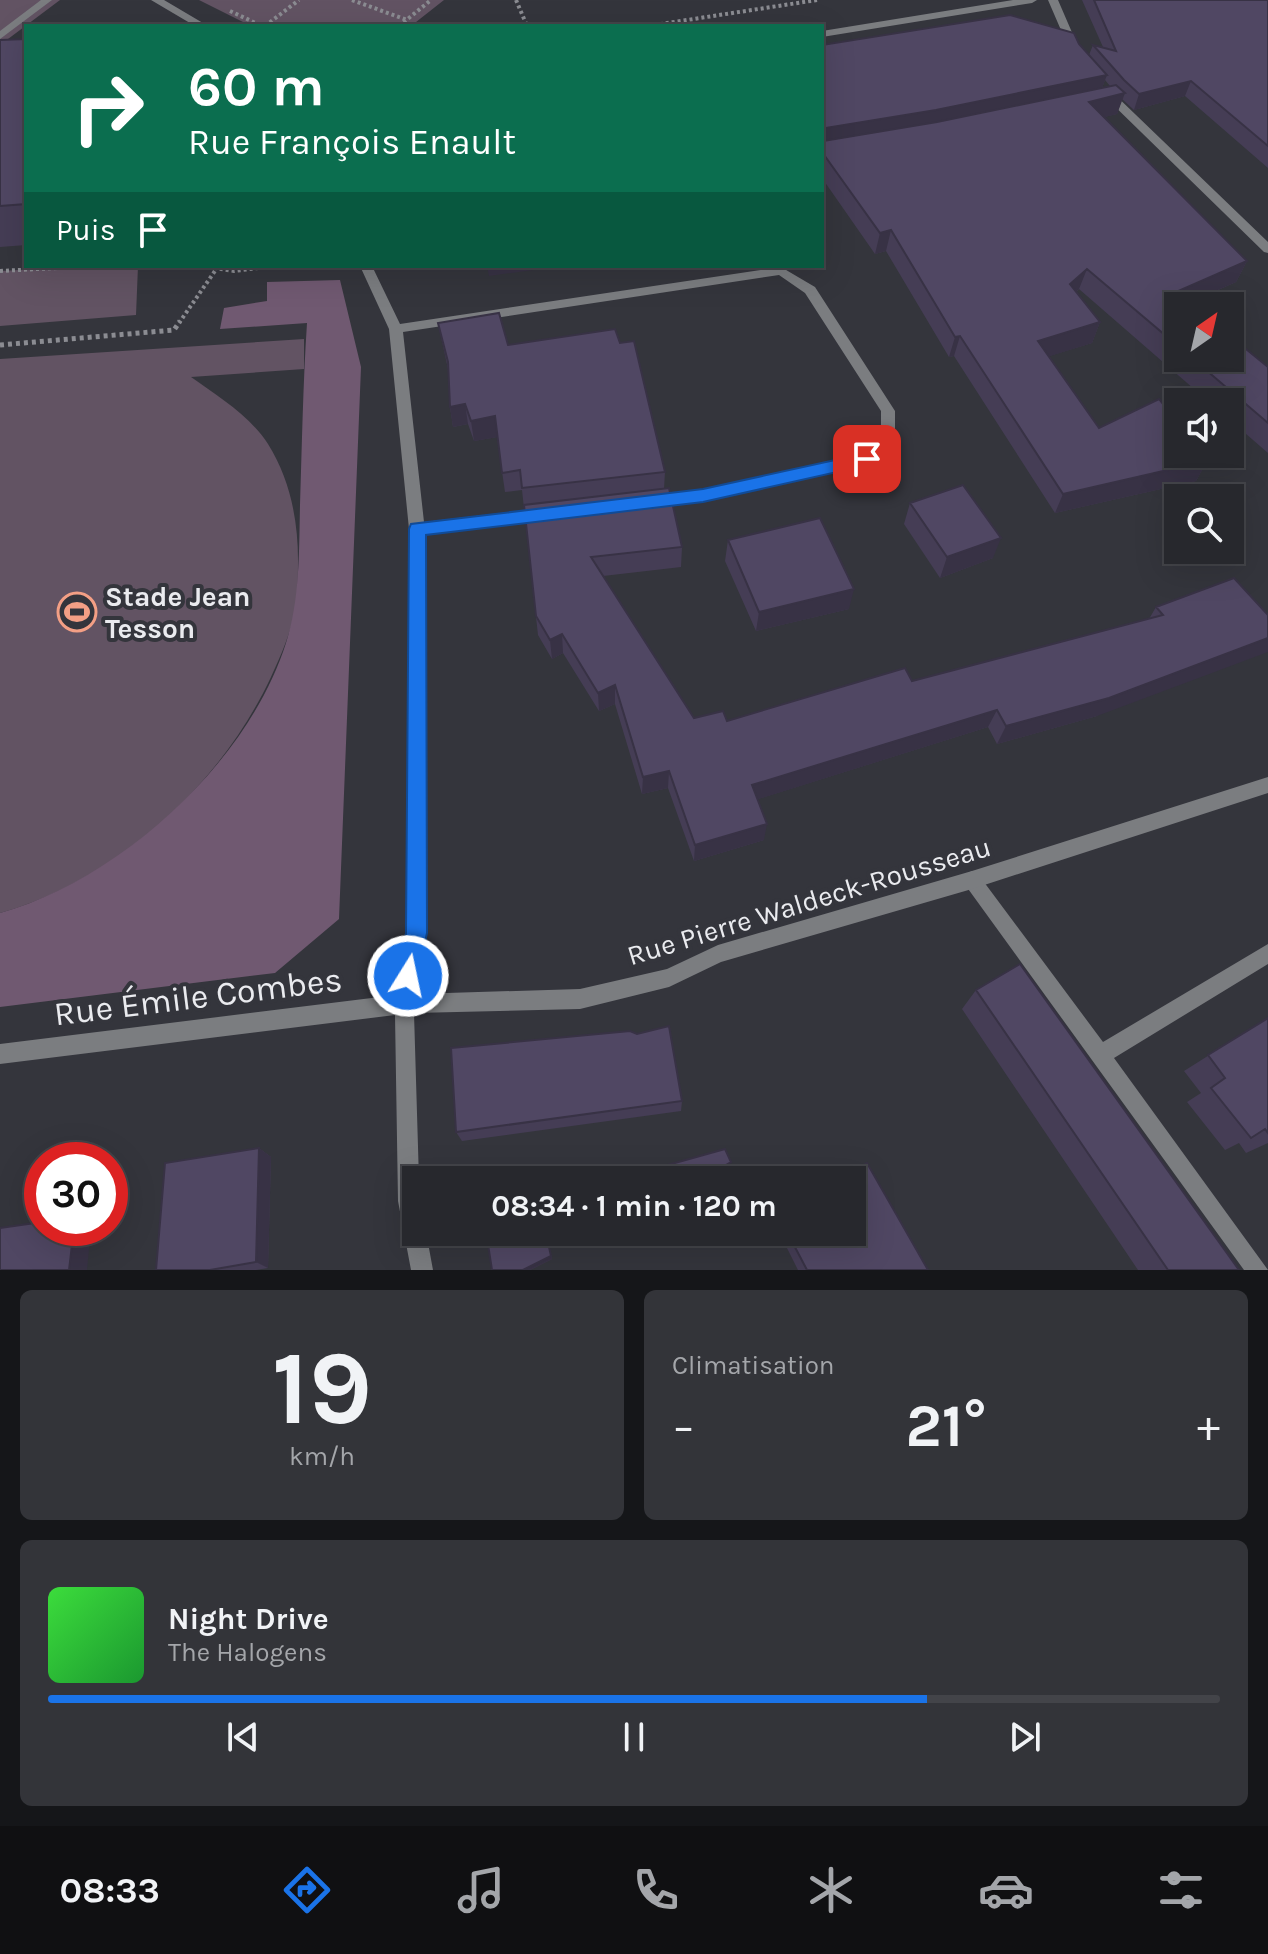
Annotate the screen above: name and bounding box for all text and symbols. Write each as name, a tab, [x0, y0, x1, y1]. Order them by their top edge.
text: 60 m	[188, 54, 325, 119]
icon: right	[56, 56, 160, 160]
text: Rue François Enault	[188, 121, 516, 163]
icon: arrive	[131, 208, 175, 252]
text: Puis	[56, 212, 115, 248]
north arrow	[1164, 292, 1244, 372]
map controls	[1164, 292, 1244, 564]
button: sound	[1164, 388, 1244, 468]
pin	[833, 425, 901, 493]
icon: arrive	[845, 437, 889, 481]
button: search	[1164, 484, 1244, 564]
place label: Stade Jean Tesson	[105, 580, 250, 645]
sports icon: Stade Jean Tesson	[56, 591, 98, 633]
street label: Rue Pierre Waldeck-Rousseau	[623, 830, 995, 972]
position arrow	[366, 934, 450, 1018]
street label: Rue Émile Combes	[52, 959, 344, 1035]
speed limit sign: 30	[24, 1142, 128, 1246]
text: 08:34 · 1 min · 120 m	[491, 1188, 777, 1224]
text: 19	[272, 1328, 372, 1449]
text: Climatisation	[672, 1350, 835, 1381]
text: 21°	[906, 1391, 987, 1461]
text: −	[672, 1401, 695, 1452]
text: +	[1197, 1401, 1220, 1452]
text: km/h	[289, 1441, 355, 1472]
text: Night Drive	[168, 1601, 329, 1637]
text: The Halogens	[168, 1637, 327, 1668]
icon: previous	[221, 1715, 265, 1759]
icon: pause	[612, 1715, 656, 1759]
icon: next	[1003, 1715, 1047, 1759]
icon: directions	[279, 1862, 335, 1918]
icon: music	[453, 1862, 509, 1918]
icon: phone	[628, 1862, 684, 1918]
icon: climate	[803, 1862, 859, 1918]
icon: car	[978, 1862, 1034, 1918]
icon: filters	[1153, 1862, 1209, 1918]
text: 08:33	[59, 1869, 160, 1911]

